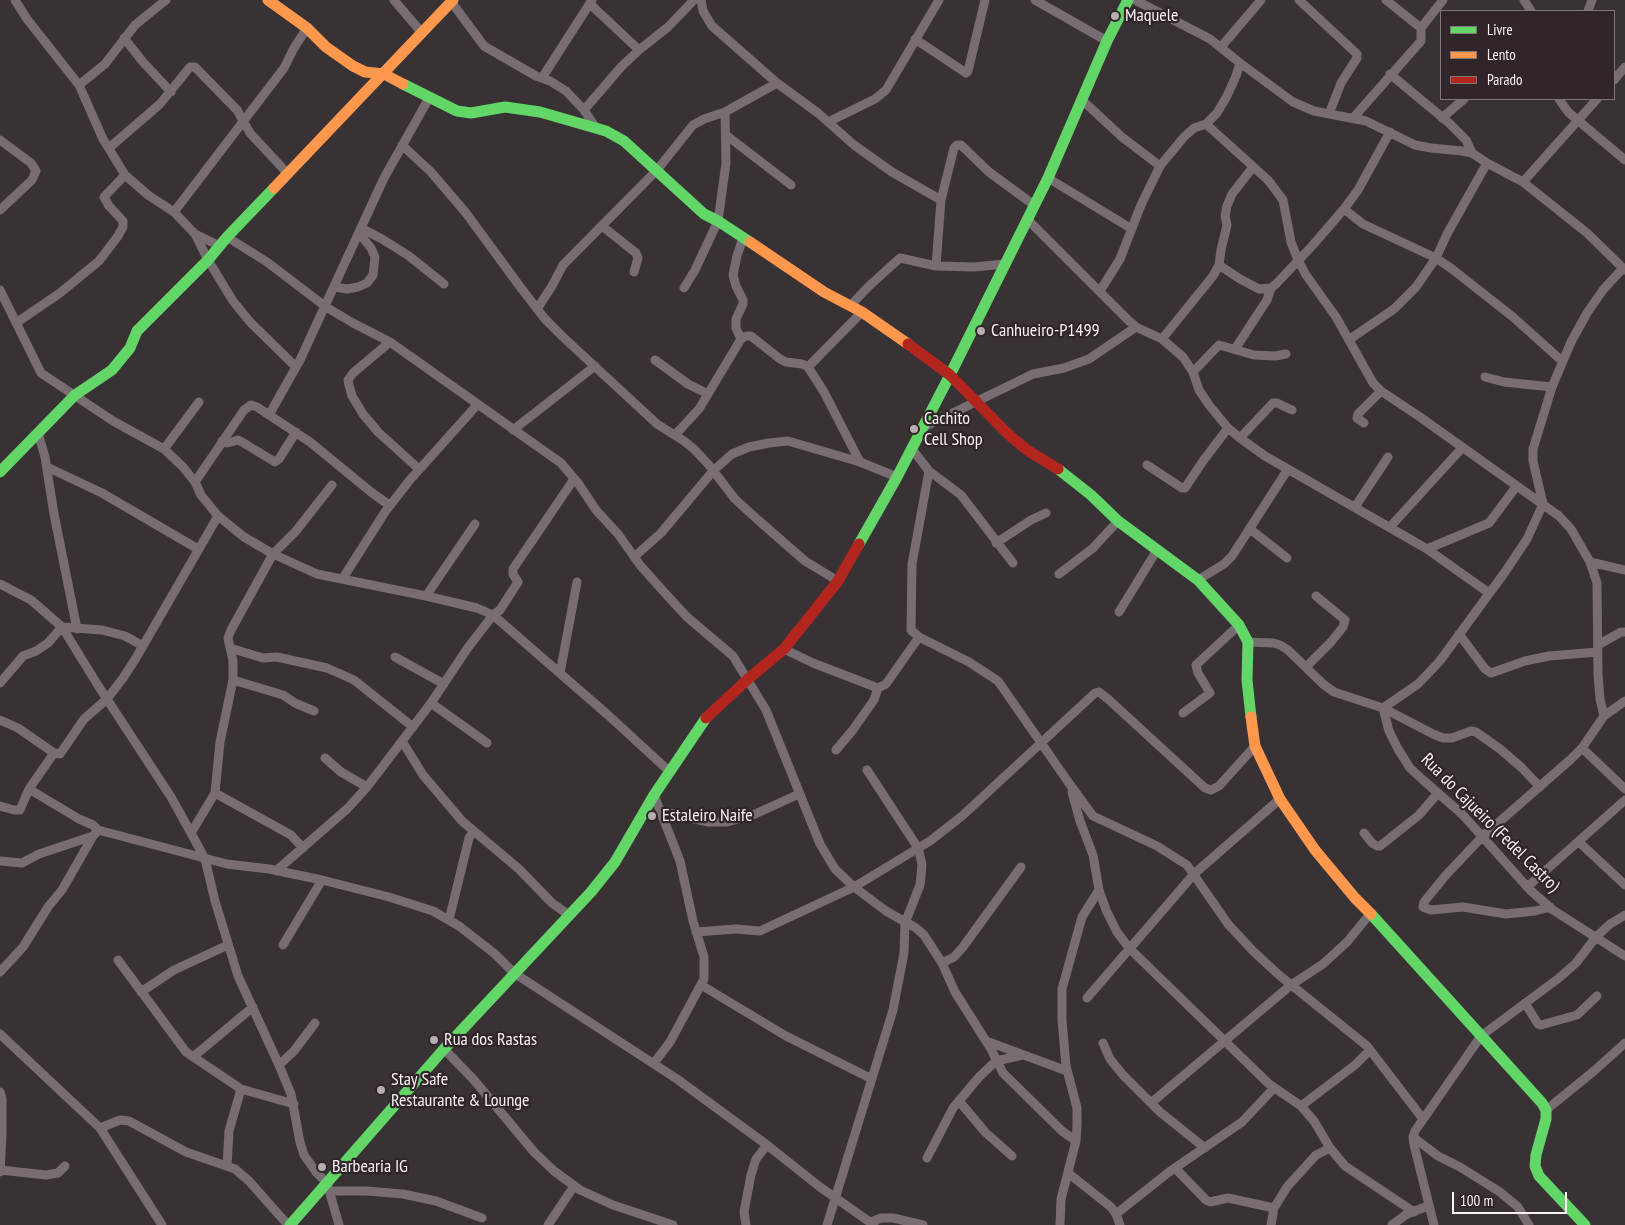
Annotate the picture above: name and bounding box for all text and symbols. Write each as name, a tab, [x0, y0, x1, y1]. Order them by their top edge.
place label: Maquele	[1125, 5, 1178, 27]
marker: Maquele	[1109, 10, 1121, 22]
legend	[1440, 10, 1615, 100]
text: Livre	[1487, 20, 1513, 39]
text: Lento	[1487, 45, 1516, 64]
text: Parado	[1487, 70, 1522, 89]
place label: Canhueiro-P1499	[991, 320, 1100, 342]
marker: Canhueiro-P1499	[975, 325, 987, 337]
place label: Cachito Cell Shop	[924, 408, 983, 450]
marker: Cachito Cell Shop	[908, 423, 920, 435]
street label: Rua do Cajueiro (Fedel Castro)	[1416, 749, 1564, 897]
place label: Estaleiro Naife	[662, 805, 753, 827]
marker: Estaleiro Naife	[646, 810, 658, 822]
place label: Rua dos Rastas	[444, 1029, 537, 1051]
marker: Rua dos Rastas	[428, 1034, 440, 1046]
place label: Stay Safe Restaurante & Lounge	[391, 1069, 530, 1112]
marker: Stay Safe Restaurante & Lounge	[375, 1084, 387, 1096]
place label: Barbearia IG	[332, 1156, 408, 1178]
marker: Barbearia IG	[316, 1161, 328, 1173]
scale bar	[1455, 1182, 1570, 1214]
text: 100 m	[1460, 1191, 1493, 1210]

